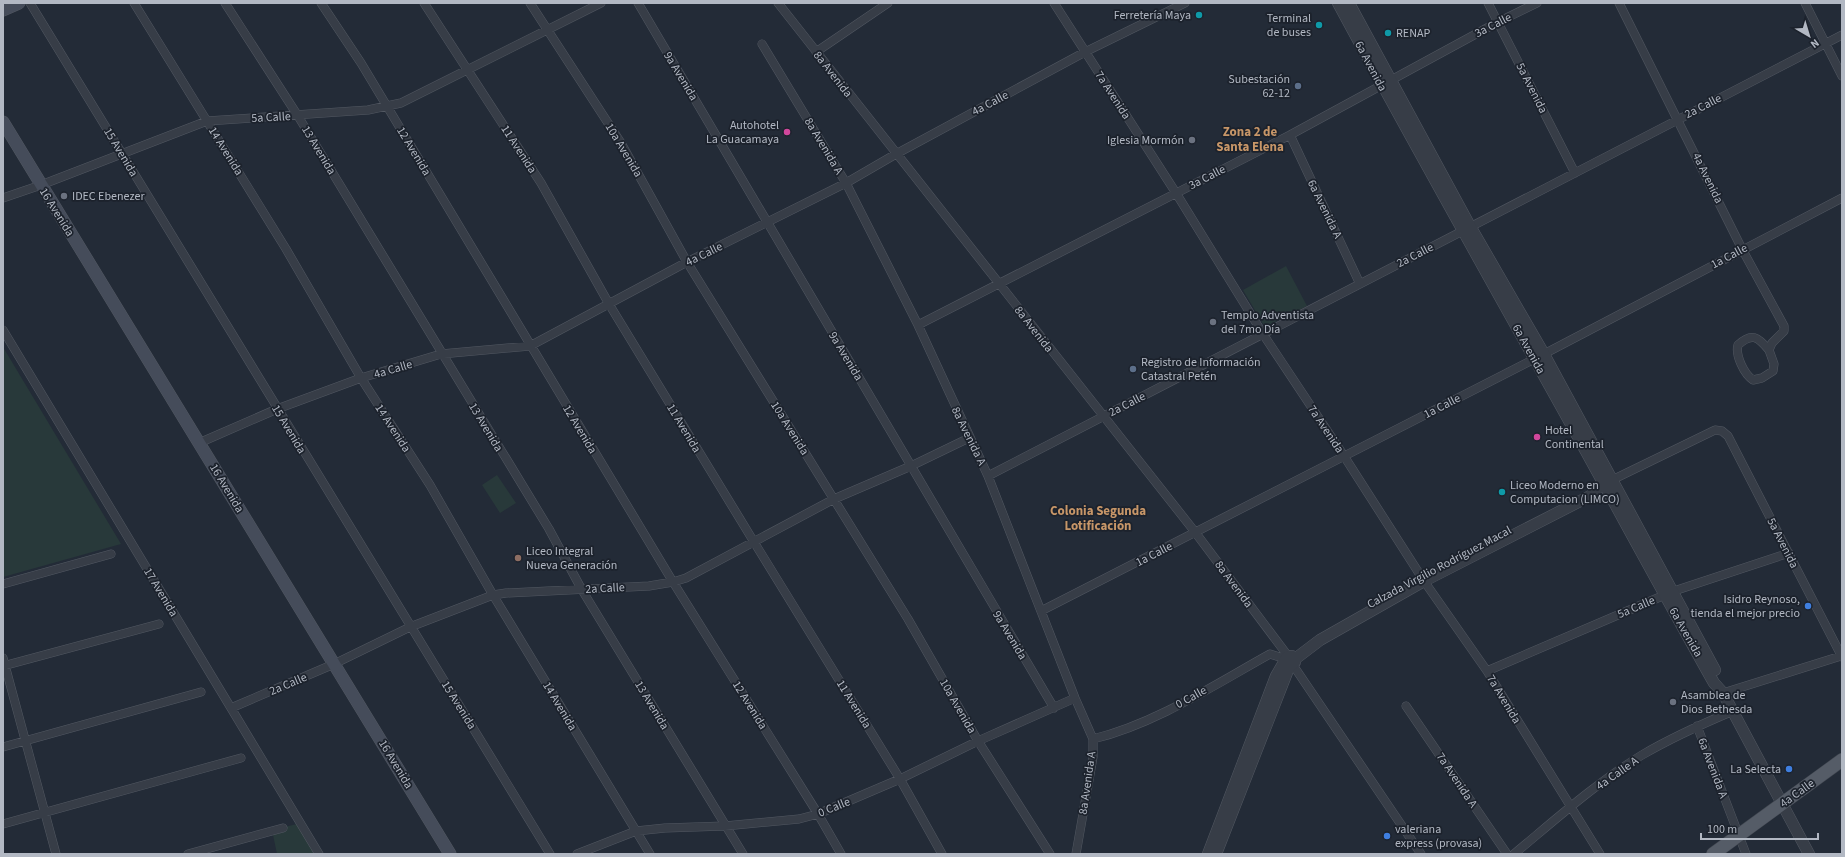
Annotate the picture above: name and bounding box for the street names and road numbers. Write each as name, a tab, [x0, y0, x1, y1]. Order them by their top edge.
street label: 3a Calle	[1472, 9, 1515, 42]
street label: 6a Avenida	[1350, 38, 1391, 94]
street label: 9a Avenida	[659, 48, 702, 104]
street label: 8a Avenida	[809, 48, 856, 101]
street label: 5a Avenida	[1512, 60, 1552, 116]
street label: 7a Avenida	[1091, 68, 1135, 123]
street label: 4a Calle	[969, 87, 1012, 120]
street label: 2a Calle	[1682, 90, 1725, 123]
street label: 5a Calle	[251, 108, 291, 127]
street label: 8a Avenida A	[800, 115, 847, 178]
street label: 10a Avenida	[601, 120, 646, 181]
street label: 11 Avenida	[497, 122, 541, 177]
street label: 13 Avenida	[297, 123, 340, 178]
street label: 14 Avenida	[204, 124, 247, 179]
street label: 12 Avenida	[392, 124, 435, 179]
street label: 15 Avenida	[99, 125, 142, 180]
street label: 4a Avenida	[1688, 150, 1727, 206]
street label: 3a Calle	[1186, 161, 1229, 194]
street label: 6a Avenida A	[1303, 177, 1346, 242]
street label: 16 Avenida	[35, 185, 78, 240]
street label: 4a Calle	[683, 238, 726, 271]
street label: 2a Calle	[1394, 239, 1437, 272]
street label: 1a Calle	[1708, 240, 1751, 273]
street label: 8a Avenida	[1010, 303, 1057, 356]
street label: 6a Avenida	[1508, 321, 1549, 377]
street label: 9a Avenida	[824, 328, 867, 384]
street label: 4a Calle	[372, 356, 414, 383]
street label: 2a Calle	[1106, 388, 1149, 421]
street label: 1a Calle	[1421, 390, 1464, 423]
street label: 10a Avenida	[766, 398, 813, 458]
street label: 13 Avenida	[464, 400, 507, 455]
street label: 14 Avenida	[371, 401, 415, 456]
street label: 11 Avenida	[662, 401, 705, 456]
street label: 15 Avenida	[267, 402, 310, 457]
street label: 12 Avenida	[558, 402, 601, 457]
street label: 7a Avenida	[1303, 402, 1348, 457]
street label: 8a Avenida A	[947, 404, 990, 469]
street label: 16 Avenida	[205, 461, 248, 516]
street label: 5a Avenida	[1763, 515, 1803, 571]
street label: Calzada Virgilio Rodríguez Macal	[1364, 522, 1514, 613]
street label: 1a Calle	[1133, 538, 1176, 571]
street label: 8a Avenida	[1210, 557, 1257, 611]
street label: 17 Avenida	[139, 565, 182, 620]
street label: 2a Calle	[585, 579, 625, 598]
street label: 5a Calle	[1615, 592, 1658, 623]
street label: 6a Avenida	[1665, 604, 1707, 660]
street label: 9a Avenida	[988, 607, 1031, 663]
street label: 2a Calle	[267, 669, 310, 700]
street label: 7a Avenida	[1482, 671, 1525, 727]
street label: 10a Avenida	[935, 676, 980, 737]
street label: 11 Avenida	[832, 677, 875, 732]
street label: 15 Avenida	[437, 678, 480, 733]
street label: 13 Avenida	[630, 678, 673, 733]
street label: 12 Avenida	[728, 678, 771, 733]
street label: 14 Avenida	[538, 679, 581, 734]
street label: 0 Calle	[1173, 682, 1210, 713]
street label: 6a Avenida A	[1693, 735, 1732, 801]
street label: 16 Avenida	[374, 737, 417, 792]
street label: 7a Avenida A	[1432, 749, 1482, 812]
street label: 8a Avenida A	[1075, 750, 1100, 816]
street label: 4a Calle A	[1593, 752, 1642, 794]
street label: 4a Calle	[1776, 775, 1818, 812]
street label: 0 Calle	[816, 793, 853, 822]

